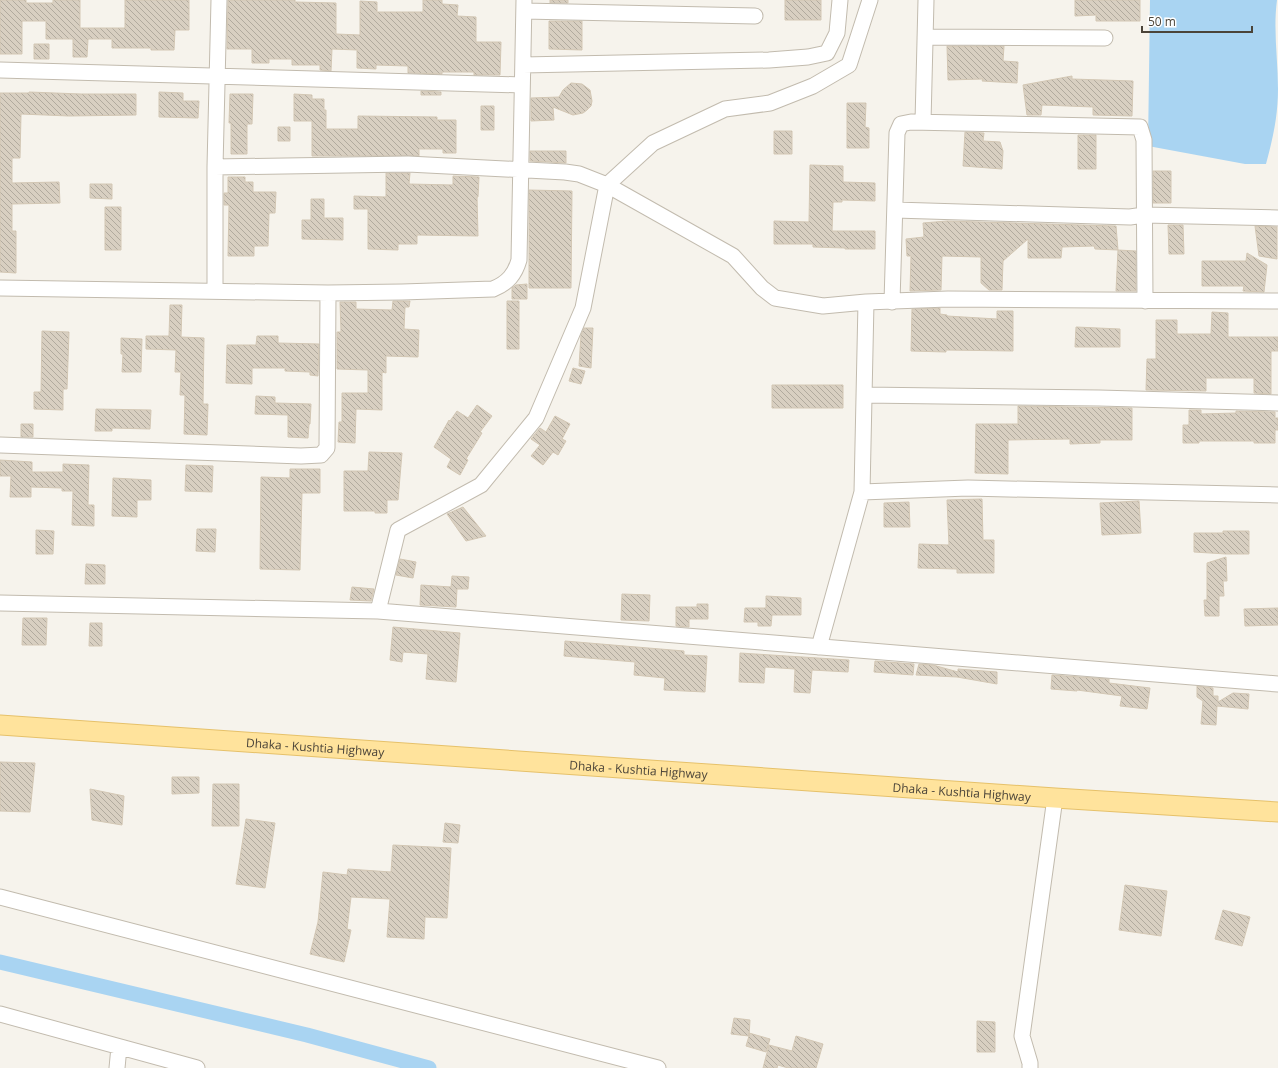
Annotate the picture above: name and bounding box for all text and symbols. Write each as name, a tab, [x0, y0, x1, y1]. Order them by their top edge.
scale bar	[1142, 8, 1252, 34]
text: 50 m	[1148, 13, 1176, 30]
street label: Dhaka - Kushtia Highway	[246, 734, 386, 760]
street label: Dhaka - Kushtia Highway	[569, 756, 709, 783]
street label: Dhaka - Kushtia Highway	[892, 778, 1032, 805]

